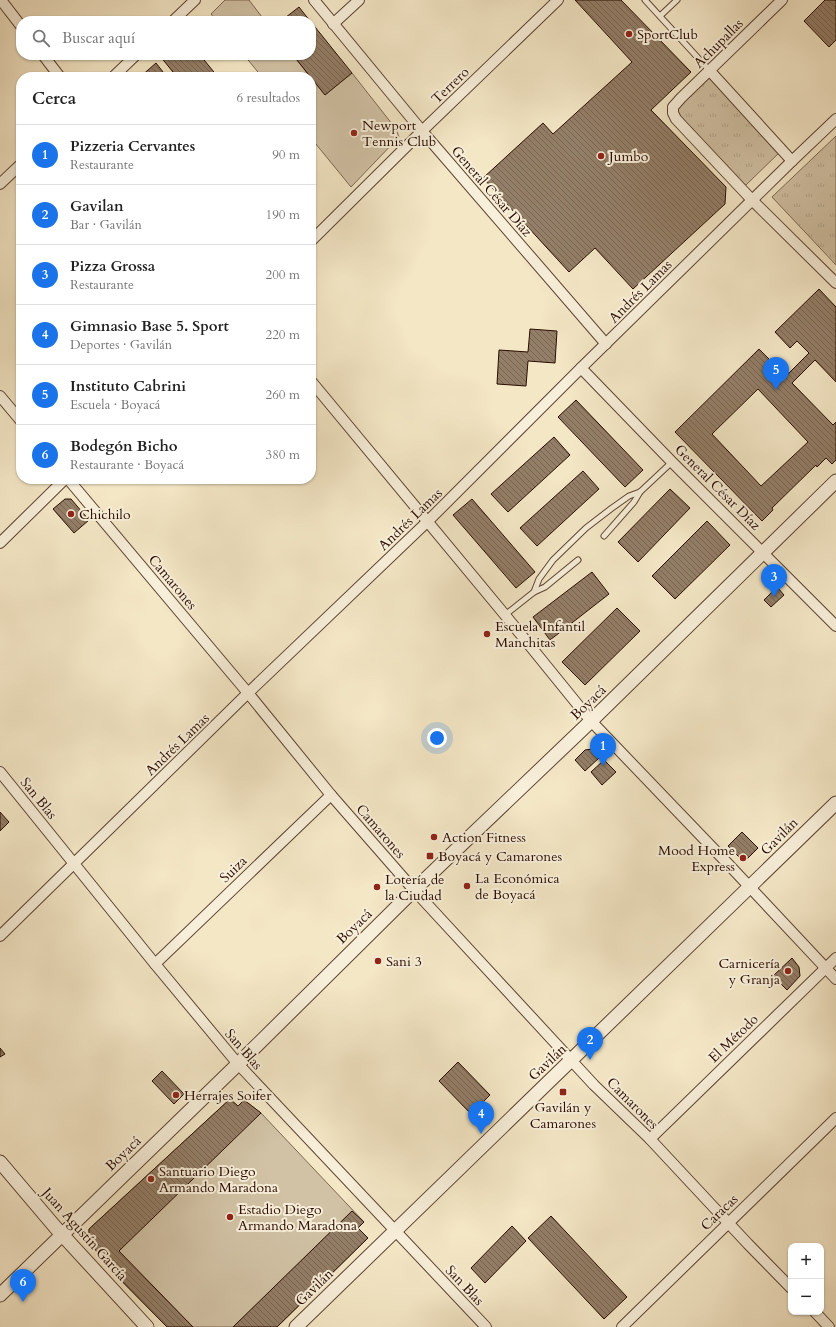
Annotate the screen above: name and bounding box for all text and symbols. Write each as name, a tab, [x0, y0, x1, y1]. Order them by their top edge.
street label: Achupallas	[689, 14, 748, 72]
search box	[16, 16, 316, 60]
place label: SportClub	[637, 25, 698, 44]
icon: search	[30, 27, 52, 49]
text: Buscar aquí	[62, 28, 135, 48]
marker: SportClub	[624, 29, 634, 39]
street label: Terrero	[427, 62, 474, 108]
text: Cerca	[32, 87, 76, 110]
text: 6 resultados	[236, 89, 300, 107]
place label: Newport Tennis Club	[362, 116, 436, 151]
marker: Newport Tennis Club	[349, 128, 359, 138]
text: Pizzeria Cervantes	[70, 136, 195, 156]
street label: General César Díaz	[447, 142, 537, 241]
text: 1	[42, 146, 48, 164]
text: 90 m	[272, 146, 300, 164]
place label: Jumbo	[607, 147, 649, 166]
marker: Jumbo	[596, 151, 606, 161]
text: Restaurante	[70, 156, 134, 174]
text: Gavilan	[70, 196, 124, 216]
text: 2	[42, 206, 48, 224]
text: 190 m	[266, 206, 300, 224]
text: Bar · Gavilán	[70, 216, 142, 234]
street label: Andrés Lamas	[605, 255, 676, 327]
text: Pizza Grossa	[70, 256, 155, 276]
text: 3	[42, 266, 48, 284]
text: 200 m	[266, 266, 300, 284]
text: Restaurante	[70, 276, 134, 294]
text: Gimnasio Base 5. Sport	[70, 316, 229, 336]
text: 4	[42, 326, 48, 344]
text: 220 m	[266, 326, 300, 344]
text: Deportes · Gavilán	[70, 336, 172, 354]
pin: 5	[763, 357, 789, 390]
text: Instituto Cabrini	[70, 376, 186, 396]
text: 5	[42, 386, 48, 404]
text: 260 m	[266, 386, 300, 404]
text: Escuela · Boyacá	[70, 396, 160, 414]
text: Bodegón Bicho	[70, 436, 178, 456]
street label: General César Díaz	[670, 440, 765, 535]
text: 6	[42, 446, 48, 464]
text: 380 m	[266, 446, 300, 464]
text: Restaurante · Boyacá	[70, 456, 184, 474]
street label: Andrés Lamas	[374, 484, 447, 555]
place label: Chichilo	[79, 505, 131, 524]
marker: Chichilo	[66, 509, 76, 519]
street label: Camarones	[144, 551, 201, 614]
pin: 3	[761, 564, 787, 597]
place label: Escuela Infantil Manchitas	[495, 617, 585, 652]
marker: Escuela Infantil Manchitas	[482, 629, 492, 639]
street label: Boyacá	[566, 681, 610, 724]
street label: Andrés Lamas	[141, 709, 214, 780]
your location	[427, 728, 447, 748]
pin: 1	[590, 733, 616, 766]
street label: San Blas	[16, 773, 61, 823]
street label: Camarones	[352, 800, 410, 863]
street label: Gavilán	[756, 813, 802, 859]
place label: Action Fitness	[442, 828, 526, 847]
marker: Action Fitness	[429, 832, 439, 842]
place label: Mood Home Express	[658, 841, 735, 876]
place label: Boyacá y Camarones	[438, 847, 563, 866]
marker: Boyacá y Camarones	[425, 851, 435, 861]
street label: Suiza	[216, 852, 251, 887]
marker: Mood Home Express	[738, 853, 748, 863]
place label: La Económica de Boyacá	[475, 869, 560, 904]
place label: Lotería de la Ciudad	[385, 870, 444, 905]
marker: La Económica de Boyacá	[462, 881, 472, 891]
marker: Lotería de la Ciudad	[372, 882, 382, 892]
street label: Boyacá	[332, 905, 376, 948]
place label: Sani 3	[386, 952, 422, 971]
place label: Carnicería y Granja	[718, 954, 780, 989]
marker: Sani 3	[373, 956, 383, 966]
marker: Carnicería y Granja	[783, 966, 793, 976]
street label: El Método	[704, 1010, 763, 1067]
street label: San Blas	[221, 1025, 267, 1074]
pin: 2	[577, 1027, 603, 1060]
street label: Gavilán	[524, 1040, 571, 1085]
street label: Camarones	[602, 1073, 663, 1134]
place label: Herrajes Soifer	[184, 1086, 272, 1105]
marker: Gavilán y Camarones	[558, 1087, 568, 1097]
marker: Herrajes Soifer	[171, 1090, 181, 1100]
place label: Gavilán y Camarones	[530, 1098, 596, 1133]
pin: 4	[468, 1101, 494, 1134]
street label: Boyacá	[101, 1132, 145, 1175]
place label: Santuario Diego Armando Maradona	[159, 1162, 278, 1197]
marker: Santuario Diego Armando Maradona	[146, 1174, 156, 1184]
street label: Juan Agustín García	[36, 1182, 132, 1285]
street label: Caracas	[697, 1190, 742, 1235]
place label: Estadio Diego Armando Maradona	[238, 1200, 357, 1235]
marker: Estadio Diego Armando Maradona	[225, 1212, 235, 1222]
map controls	[788, 1243, 824, 1315]
button: +	[788, 1243, 824, 1279]
street label: San Blas	[441, 1261, 488, 1310]
street label: Gavilán	[291, 1265, 337, 1310]
pin: 6	[10, 1269, 36, 1302]
button: −	[788, 1279, 824, 1315]

